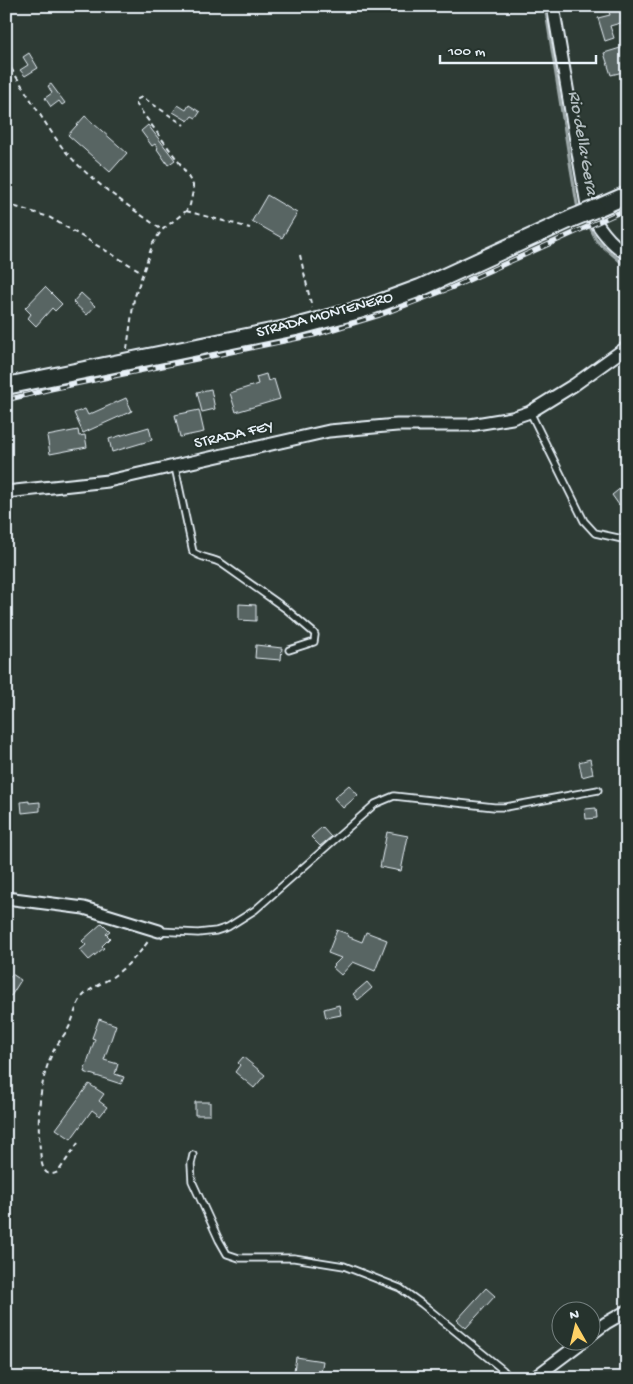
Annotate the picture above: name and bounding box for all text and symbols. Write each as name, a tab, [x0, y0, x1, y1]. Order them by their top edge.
scale bar	[440, 32, 597, 64]
text: 100 m	[447, 43, 486, 61]
water label: Rio della Gera	[562, 89, 602, 198]
street label: STRADA MONTENERO	[255, 289, 396, 343]
street label: STRADA FEY	[193, 418, 275, 454]
north arrow	[550, 1302, 600, 1352]
text: N	[569, 1307, 580, 1325]

